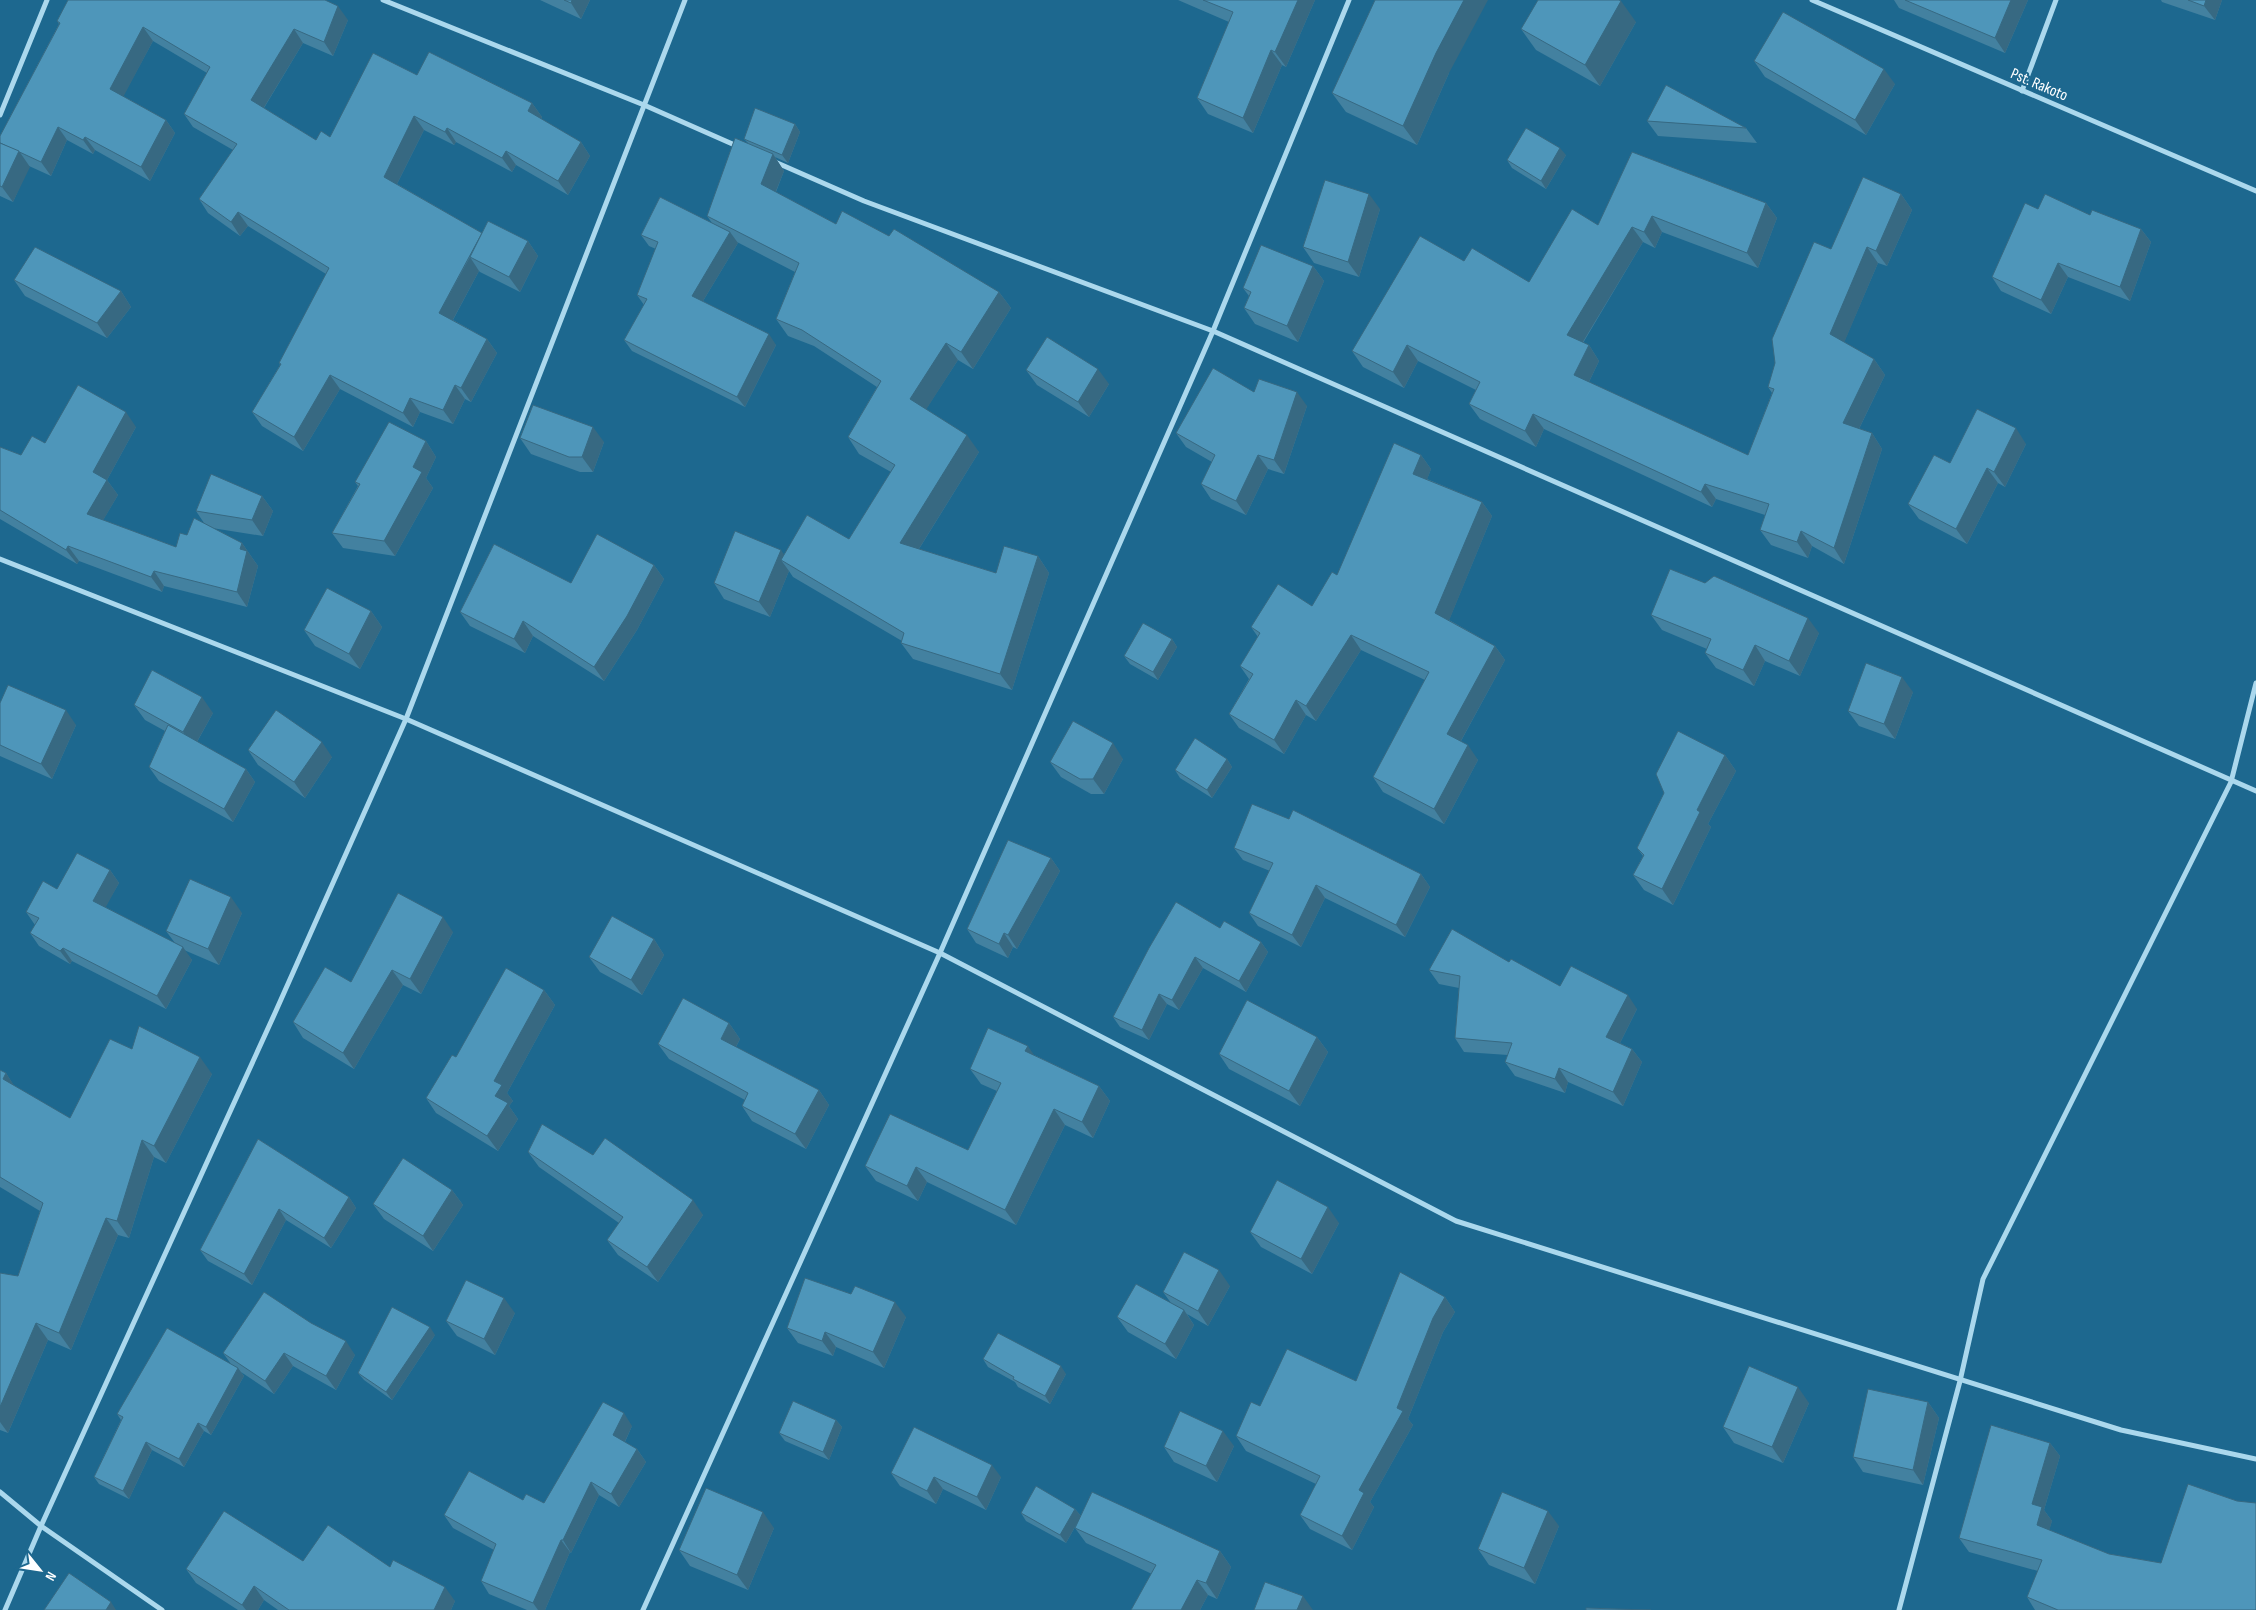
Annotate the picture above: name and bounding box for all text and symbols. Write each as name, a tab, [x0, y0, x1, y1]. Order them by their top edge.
street label: Pst. Rakoto	[2008, 64, 2070, 106]
north arrow	[15, 1545, 65, 1595]
text: N	[42, 1569, 60, 1584]

